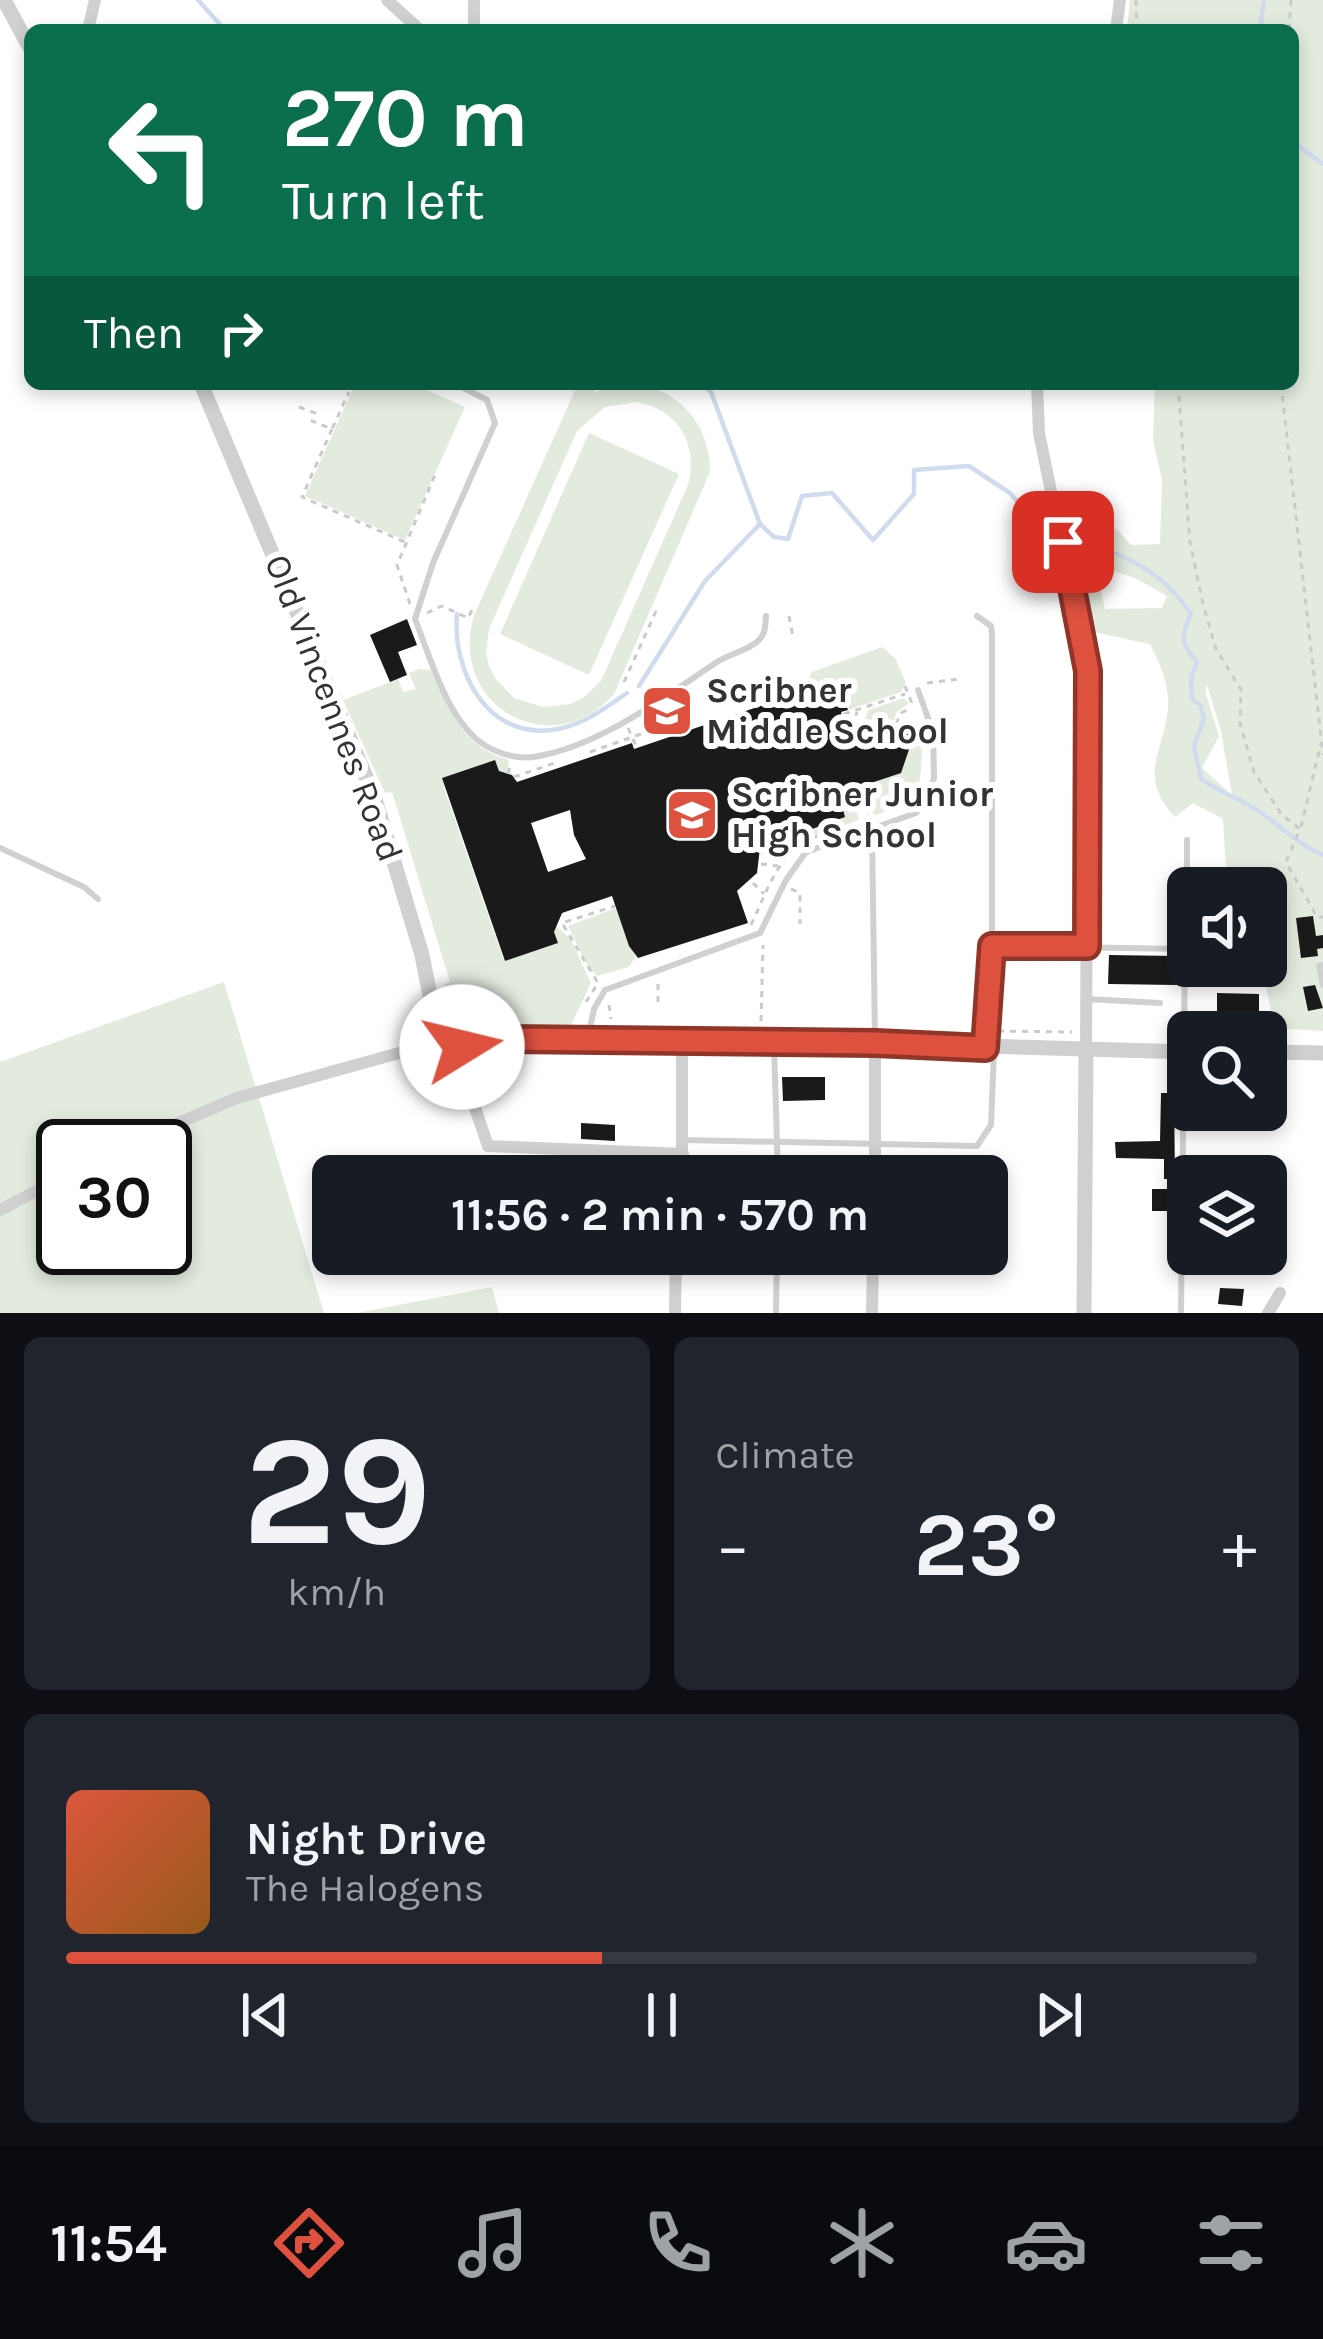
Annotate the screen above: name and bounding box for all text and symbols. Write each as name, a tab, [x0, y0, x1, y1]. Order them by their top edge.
text: 270 m	[282, 69, 529, 167]
icon: left	[84, 72, 240, 228]
text: Turn left	[282, 169, 485, 233]
icon: right	[208, 300, 274, 366]
text: Then	[84, 307, 184, 359]
pin	[1012, 491, 1114, 593]
icon: arrive	[1030, 509, 1096, 575]
street label: Old Vincennes Road	[256, 549, 412, 867]
place label: Scribner Middle School	[706, 669, 949, 752]
school or university icon: Scribner Middle School	[639, 683, 695, 739]
place label: Scribner Junior High School	[731, 773, 993, 857]
school or university icon: Scribner Junior High School	[664, 787, 720, 843]
map controls	[1167, 867, 1287, 1275]
button: sound	[1167, 867, 1287, 987]
position arrow	[399, 984, 525, 1110]
button: search	[1167, 1011, 1287, 1131]
speed limit sign: 30	[36, 1119, 192, 1275]
button: layers	[1167, 1155, 1287, 1275]
text: 11:56 · 2 min · 570 m	[451, 1189, 869, 1241]
text: 29	[242, 1400, 432, 1582]
text: Climate	[716, 1432, 855, 1478]
text: 23°	[914, 1492, 1059, 1598]
text: −	[716, 1507, 750, 1585]
text: +	[1222, 1507, 1257, 1585]
text: km/h	[287, 1569, 386, 1615]
text: Night Drive	[246, 1813, 487, 1865]
text: The Halogens	[246, 1865, 484, 1911]
icon: previous	[232, 1982, 298, 2048]
icon: pause	[629, 1982, 695, 2048]
icon: next	[1026, 1982, 1092, 2048]
icon: directions	[267, 2201, 351, 2285]
icon: music	[451, 2201, 535, 2285]
icon: phone	[636, 2201, 720, 2285]
icon: climate	[820, 2201, 904, 2285]
icon: car	[1004, 2201, 1088, 2285]
icon: filters	[1189, 2201, 1273, 2285]
text: 11:54	[50, 2211, 167, 2275]

